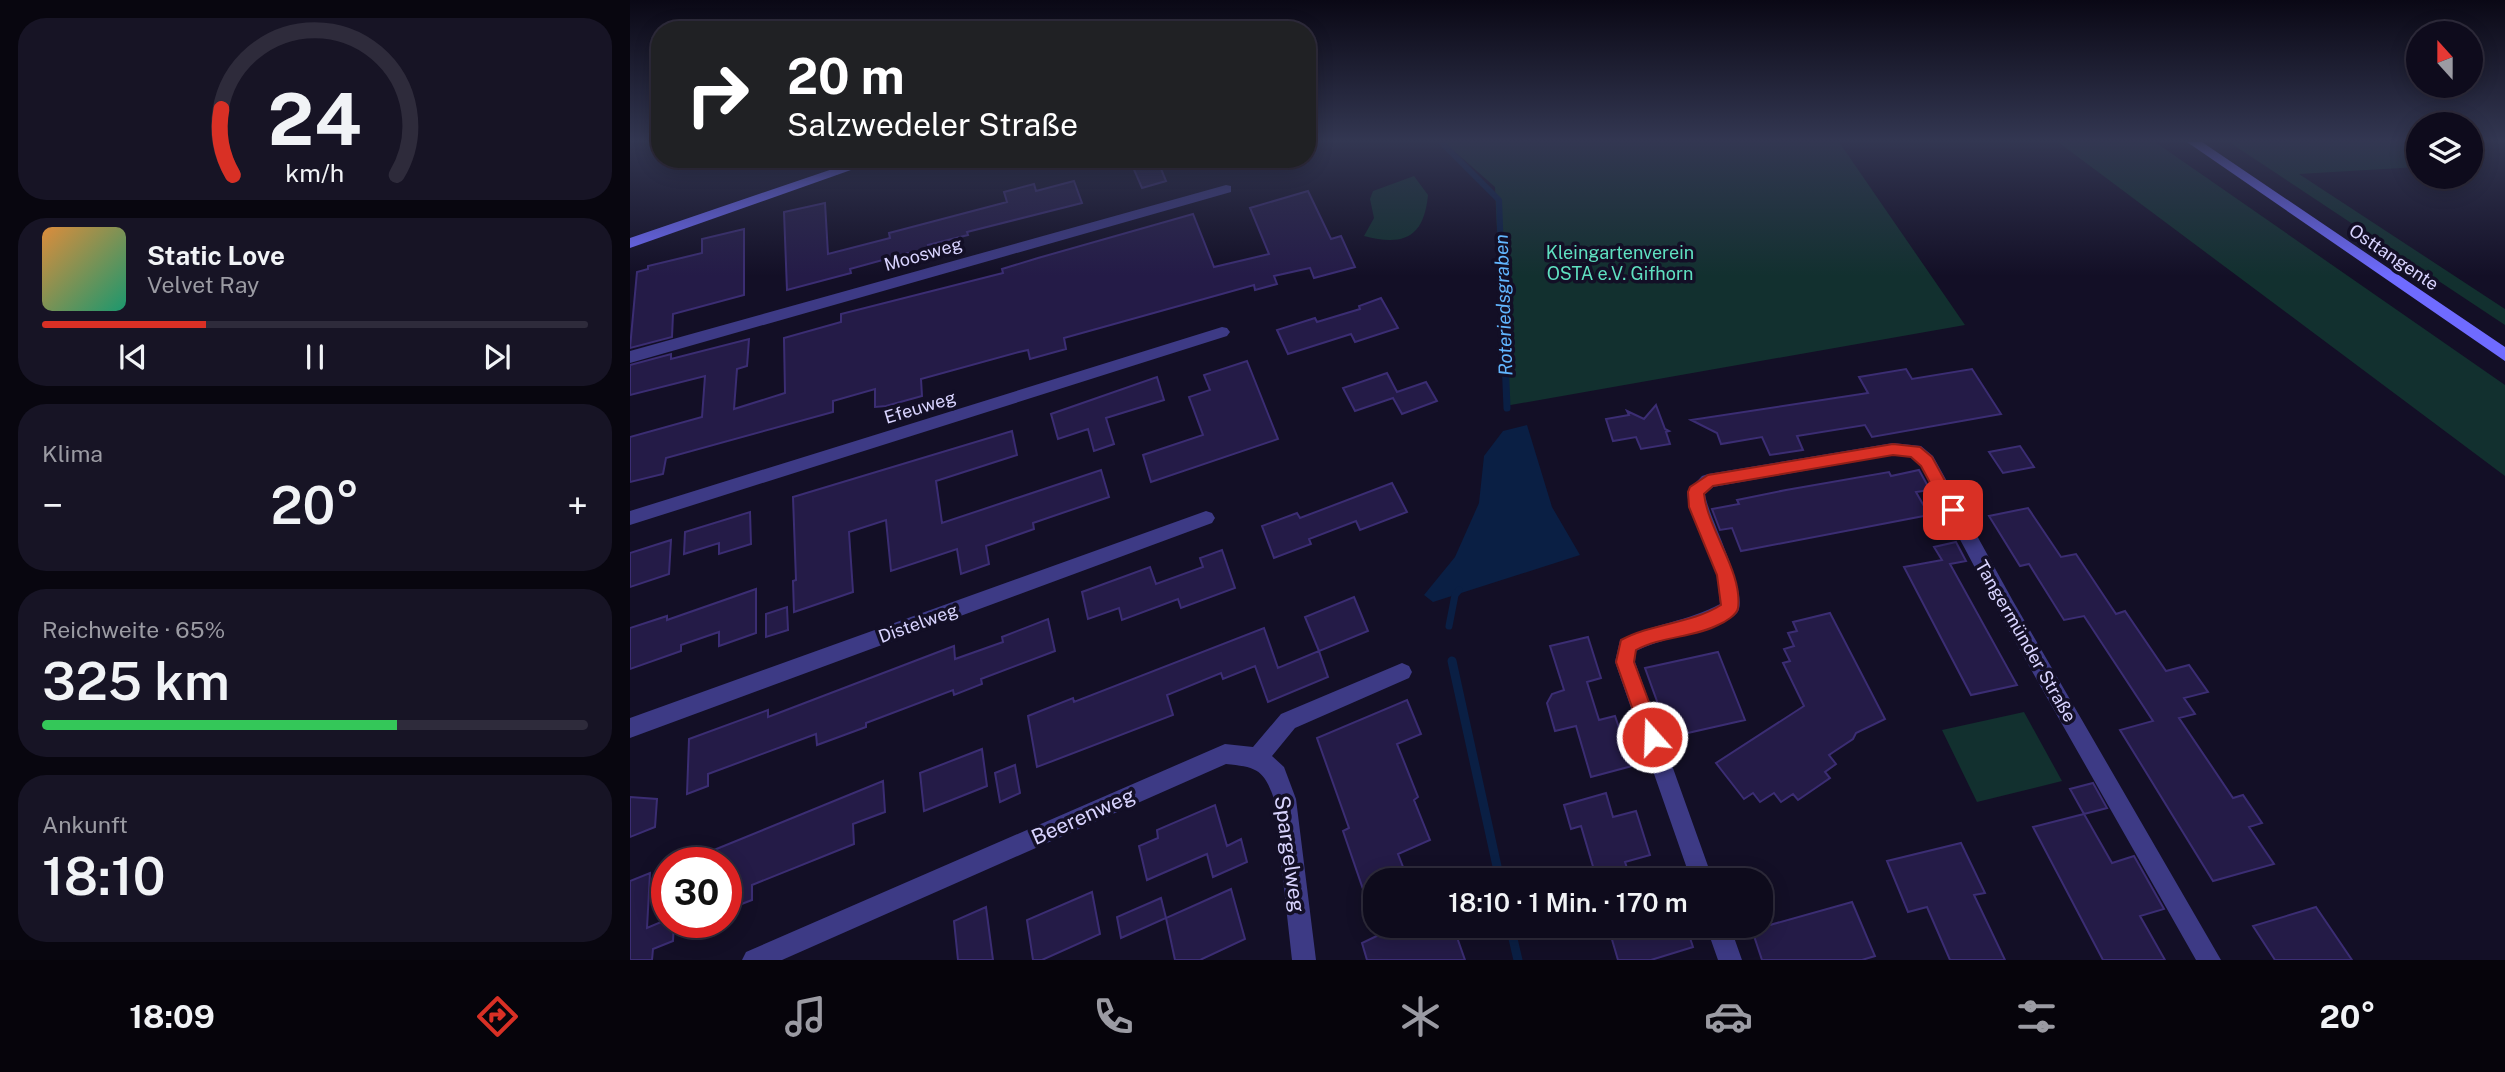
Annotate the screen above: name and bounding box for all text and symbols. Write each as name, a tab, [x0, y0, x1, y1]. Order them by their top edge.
north arrow	[2406, 21, 2483, 98]
map controls	[2406, 21, 2483, 189]
text: 20 m	[787, 47, 905, 105]
icon: right	[672, 49, 763, 140]
text: 24	[268, 76, 362, 161]
text: Salzwedeler Straße	[787, 106, 1078, 143]
button: layers	[2406, 112, 2483, 189]
text: km/h	[286, 158, 344, 188]
street label: Osttangente	[2345, 219, 2443, 295]
street label: Moosweg	[881, 233, 965, 275]
water label: Roteriedsgraben	[1490, 234, 1516, 376]
text: Static Love	[147, 240, 285, 271]
park label: Kleingartenverein OSTA e.V. Gifhorn	[1546, 242, 1694, 284]
text: Velvet Ray	[147, 271, 259, 298]
icon: previous	[114, 338, 152, 376]
icon: pause	[296, 338, 334, 376]
icon: next	[478, 338, 516, 376]
street label: Efeuweg	[882, 386, 958, 428]
text: Klima	[42, 440, 103, 467]
text: 20°	[270, 475, 360, 536]
pin	[1923, 480, 1983, 540]
text: −	[42, 483, 63, 528]
text: +	[567, 483, 588, 528]
icon: arrive	[1934, 491, 1972, 529]
street label: Tangermünder Straße	[1971, 556, 2081, 726]
street label: Distelweg	[875, 599, 961, 647]
text: Reichweite · 65%	[42, 616, 225, 643]
text: 325 km	[42, 651, 230, 712]
position arrow	[1615, 700, 1689, 774]
street label: Beerenweg	[1027, 782, 1139, 850]
street label: Spargelweg	[1269, 794, 1311, 914]
text: Ankunft	[42, 811, 128, 838]
text: 18:10	[42, 846, 166, 907]
speed limit sign: 30	[651, 847, 742, 938]
text: 18:10 · 1 Min. · 170 m	[1448, 887, 1688, 918]
icon: directions	[473, 992, 522, 1041]
icon: music	[781, 992, 830, 1041]
icon: phone	[1089, 992, 1138, 1041]
icon: climate	[1396, 992, 1445, 1041]
icon: car	[1704, 992, 1753, 1041]
icon: filters	[2012, 992, 2061, 1041]
text: 18:09	[129, 998, 215, 1035]
text: 20°	[2319, 998, 2376, 1035]

